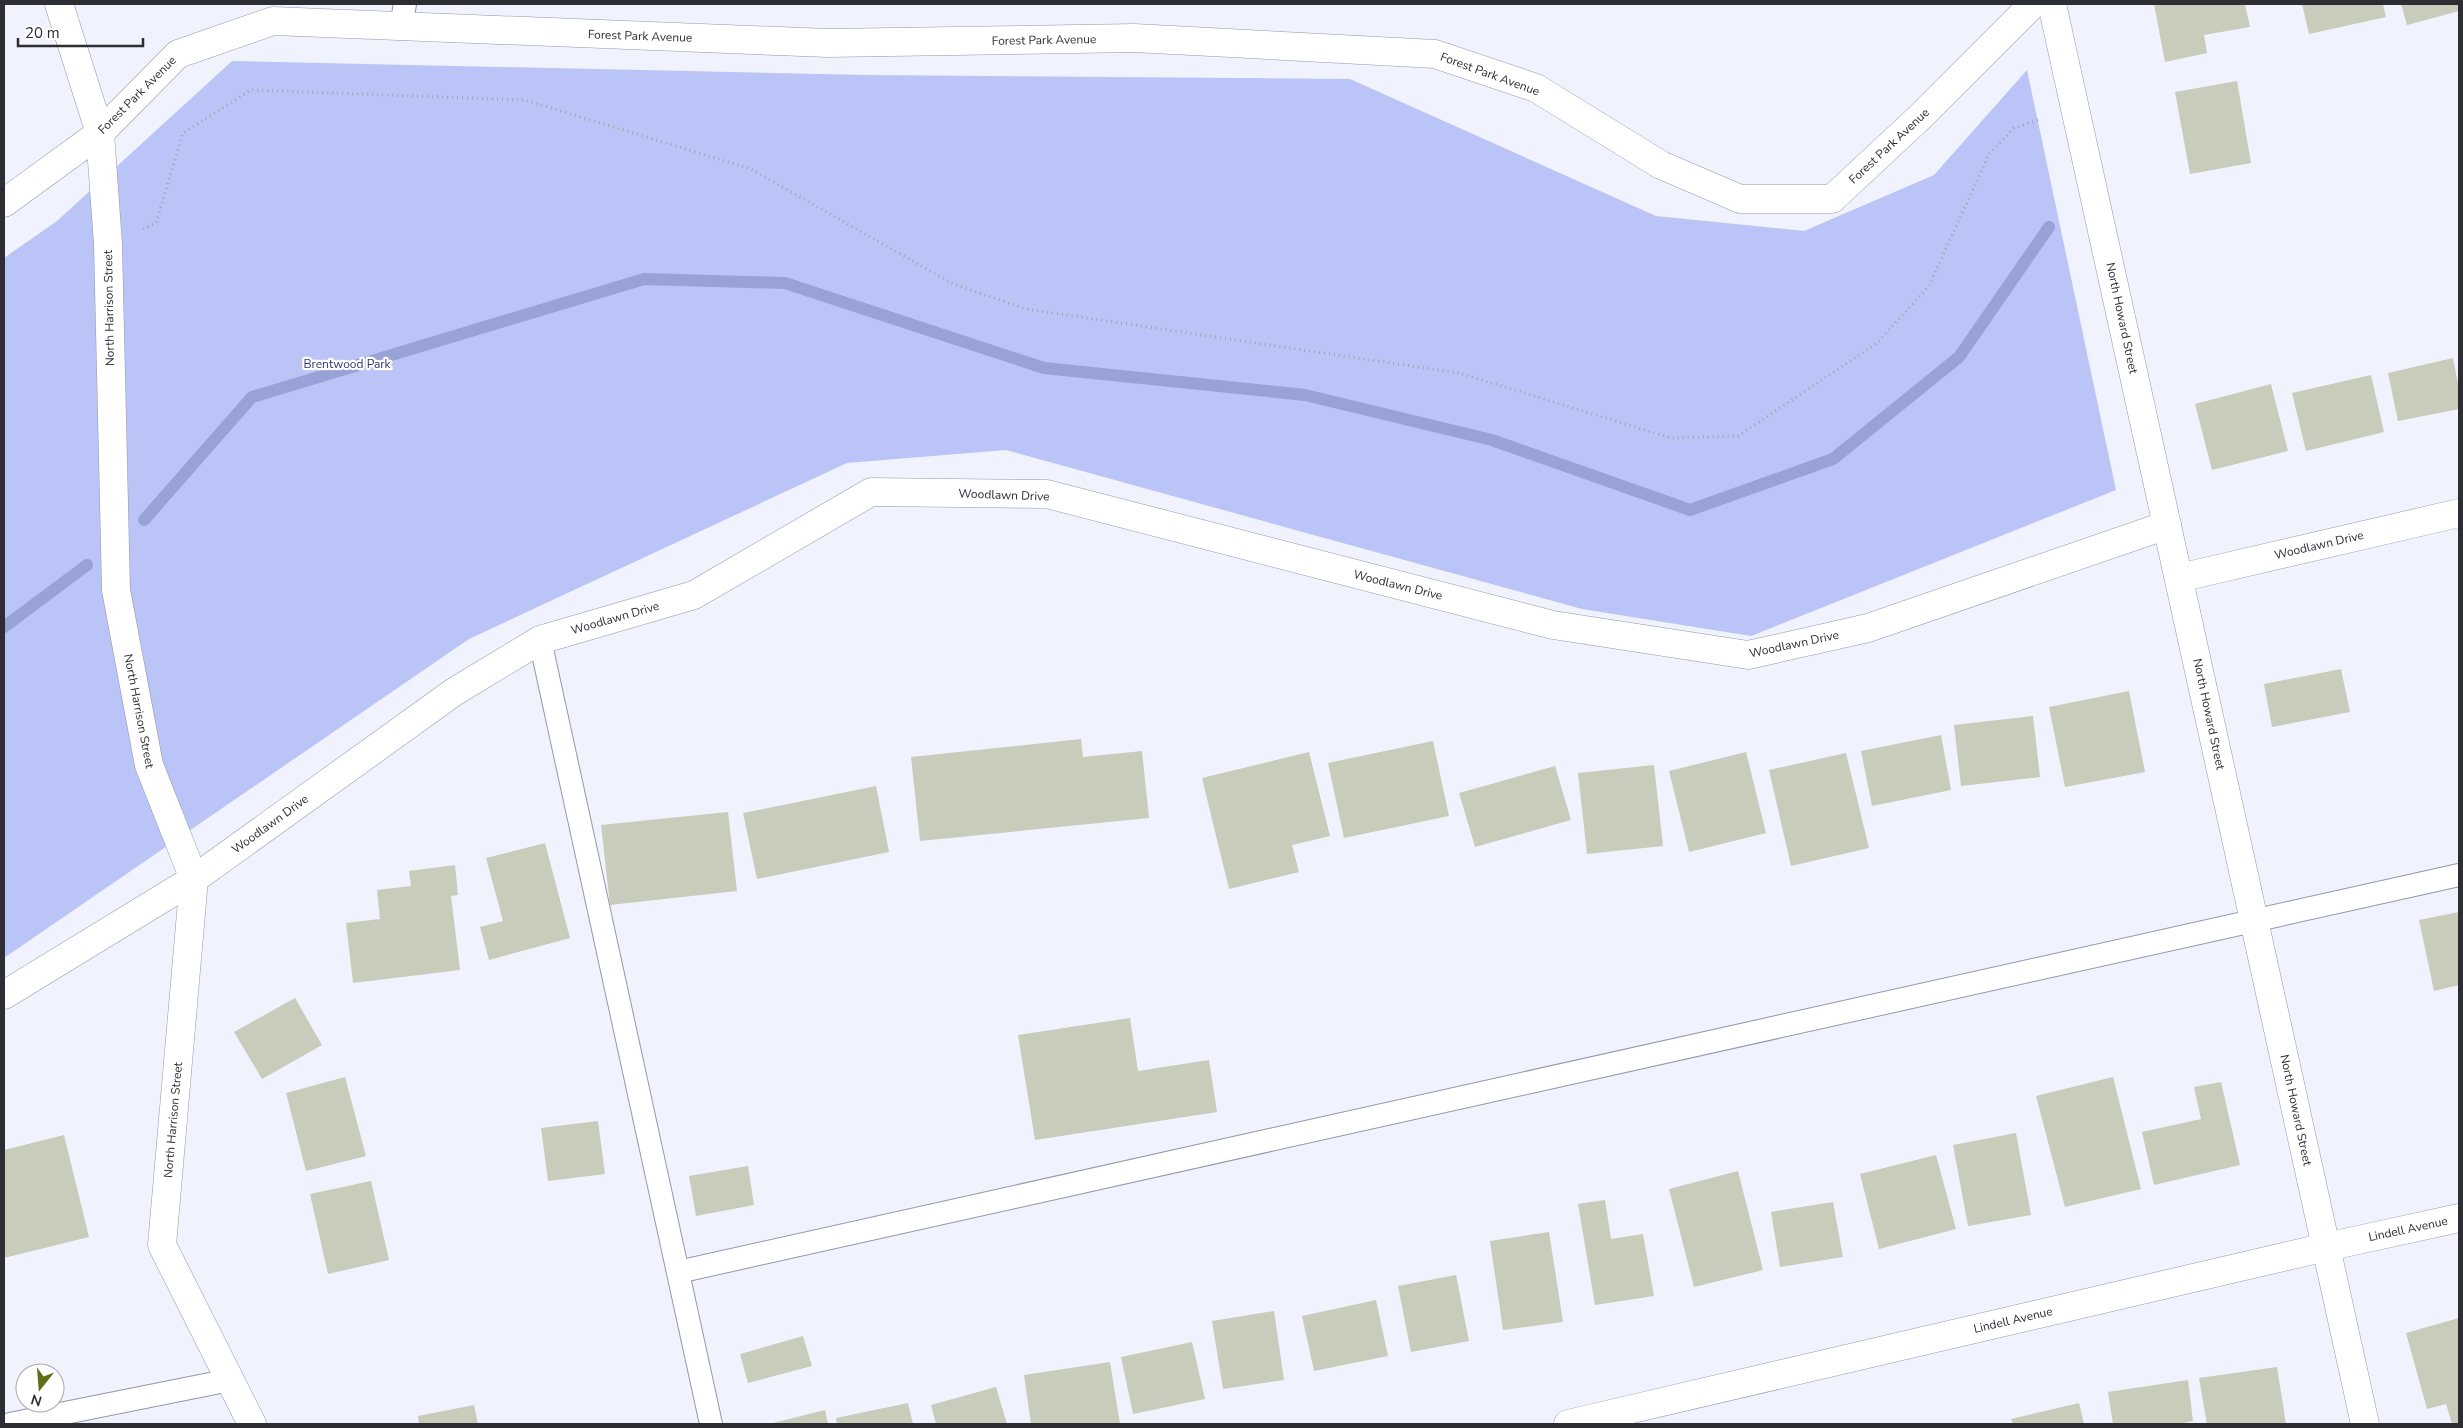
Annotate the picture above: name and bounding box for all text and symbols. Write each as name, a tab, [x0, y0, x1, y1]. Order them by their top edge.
scale bar	[18, 15, 142, 47]
text: 20 m	[25, 23, 60, 43]
street label: Forest Park Avenue	[587, 26, 693, 46]
street label: Forest Park Avenue	[992, 31, 1096, 49]
street label: Forest Park Avenue	[1438, 49, 1542, 99]
street label: Forest Park Avenue	[94, 52, 180, 138]
street label: Forest Park Avenue	[1845, 105, 1933, 187]
street label: North Harrison Street	[100, 249, 118, 366]
street label: North Howard Street	[2102, 261, 2142, 376]
park label: Brentwood Park	[303, 356, 392, 372]
street label: Woodlawn Drive	[958, 485, 1050, 505]
street label: Woodlawn Drive	[2273, 527, 2365, 563]
street label: Woodlawn Drive	[1352, 566, 1444, 604]
street label: Woodlawn Drive	[569, 598, 661, 638]
street label: Woodlawn Drive	[1748, 627, 1840, 661]
street label: North Harrison Street	[120, 652, 158, 770]
street label: North Howard Street	[2189, 657, 2229, 772]
street label: Woodlawn Drive	[228, 791, 312, 857]
street label: North Howard Street	[2276, 1053, 2316, 1168]
street label: North Harrison Street	[160, 1061, 186, 1179]
street label: Lindell Avenue	[2367, 1213, 2449, 1245]
street label: Lindell Avenue	[1972, 1303, 2054, 1337]
north arrow	[15, 1363, 65, 1413]
text: N	[29, 1389, 44, 1411]

